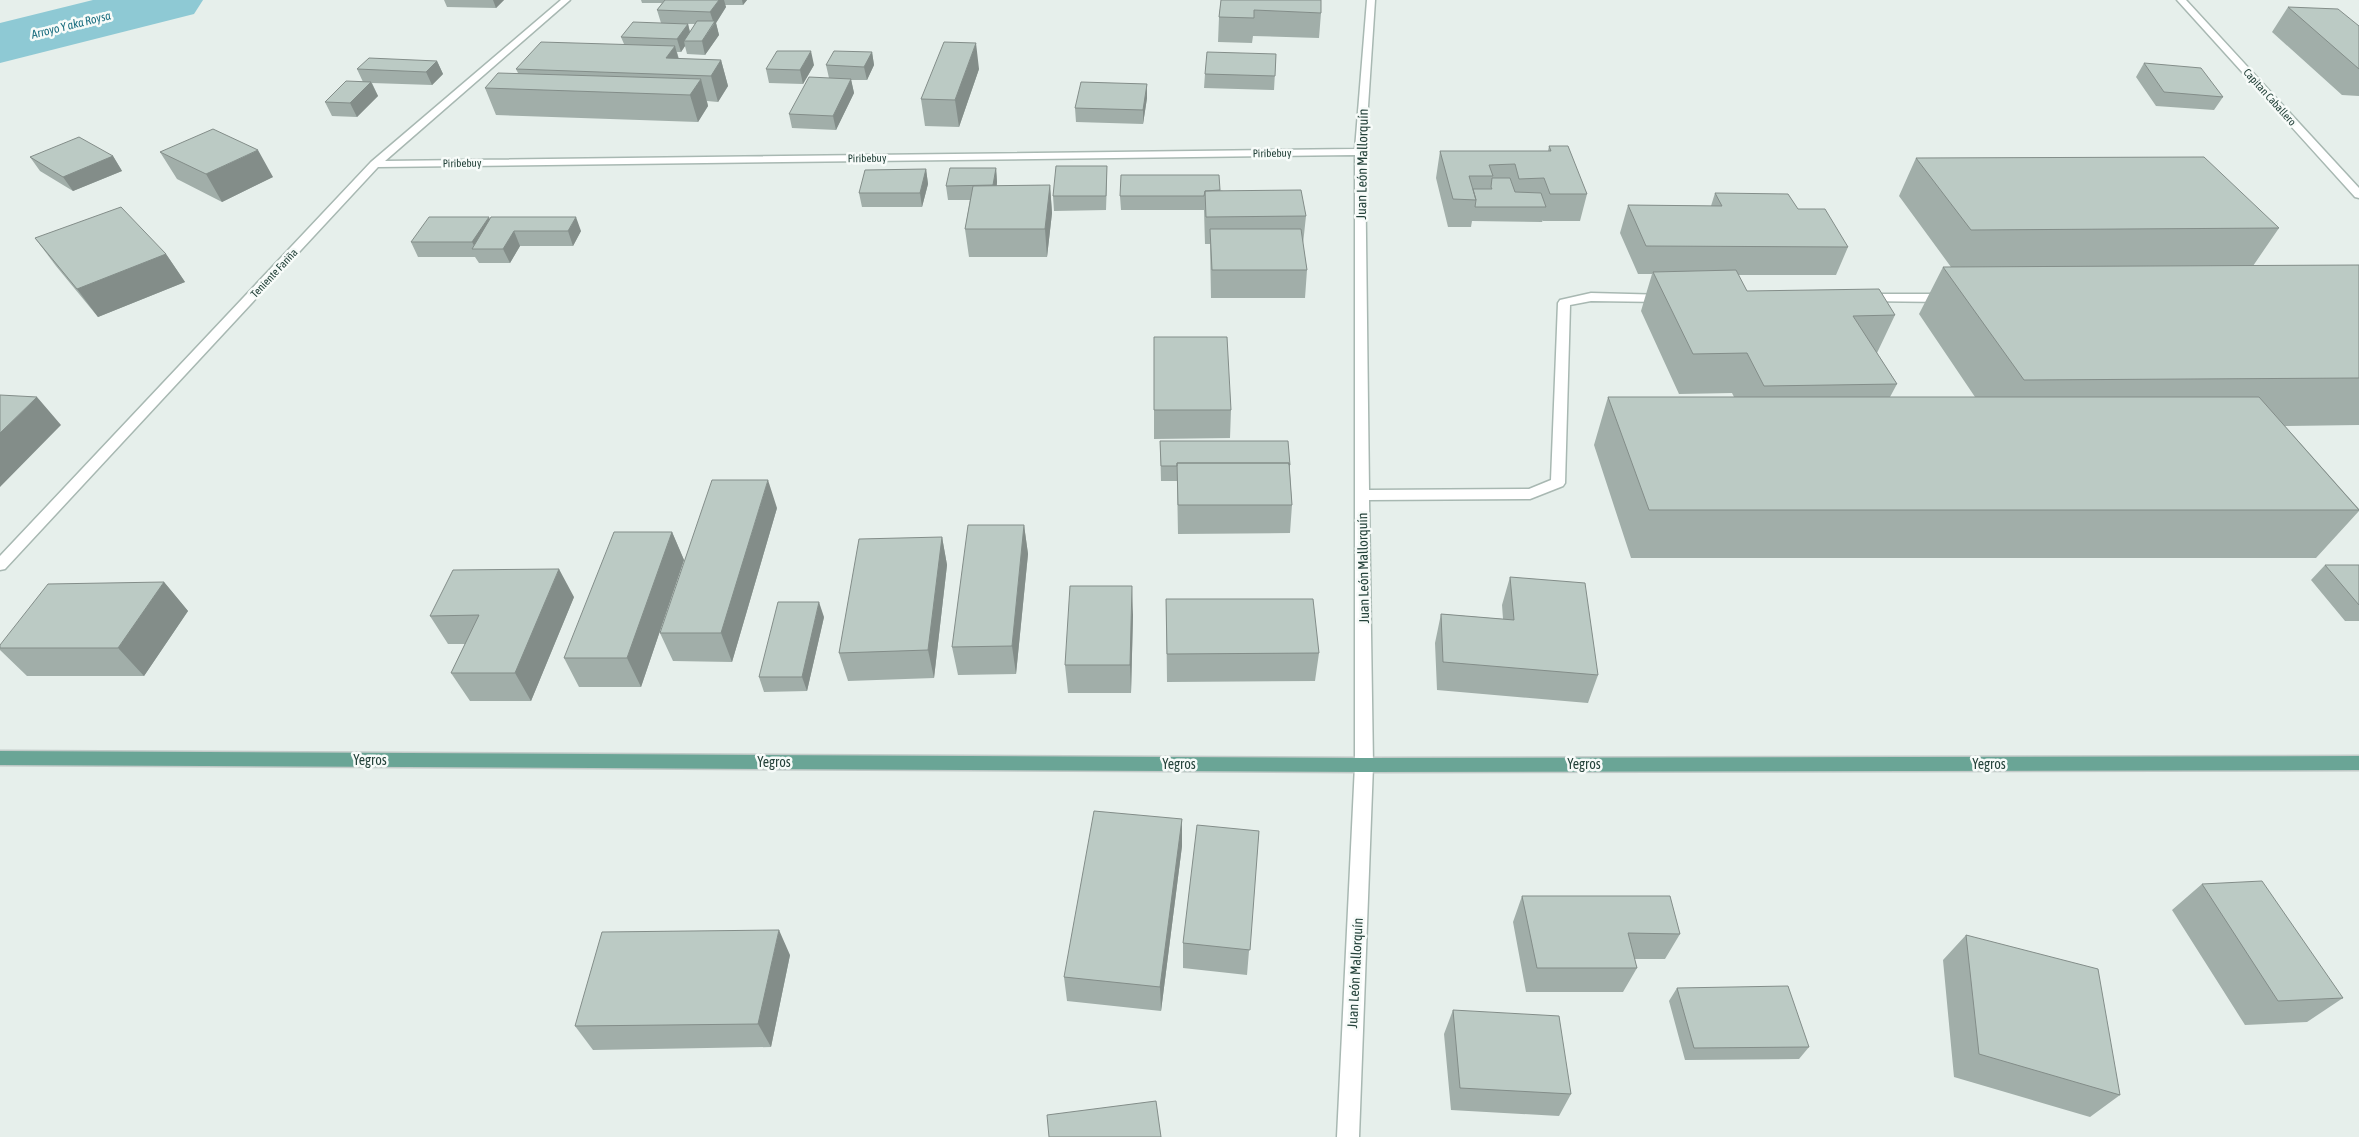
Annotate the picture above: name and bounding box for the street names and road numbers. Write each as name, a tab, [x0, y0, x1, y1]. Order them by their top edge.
street label: Capitan Caballero	[2241, 66, 2299, 128]
street label: Juan León Mallorquín	[1353, 108, 1371, 220]
street label: Piribebuy	[1253, 147, 1292, 159]
street label: Piribebuy	[848, 152, 887, 164]
street label: Piribebuy	[443, 157, 482, 169]
street label: Teniente Fariña	[248, 246, 300, 300]
street label: Juan León Mallorquín	[1354, 512, 1372, 624]
street label: Yegros	[353, 752, 387, 768]
street label: Yegros	[757, 754, 791, 770]
street label: Yegros	[1162, 756, 1196, 772]
street label: Yegros	[1567, 756, 1601, 772]
street label: Yegros	[1972, 756, 2006, 772]
street label: Juan León Mallorquín	[1344, 917, 1366, 1029]

